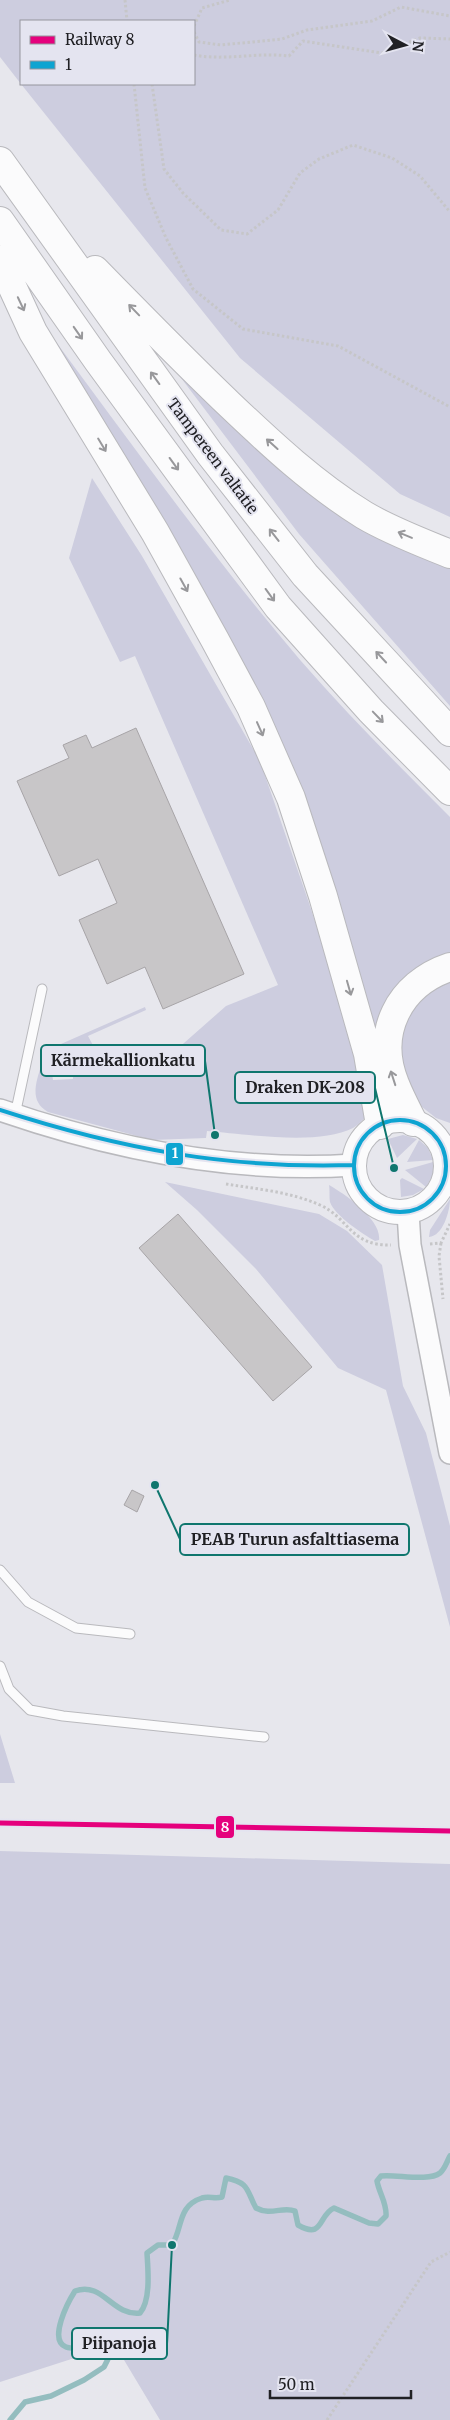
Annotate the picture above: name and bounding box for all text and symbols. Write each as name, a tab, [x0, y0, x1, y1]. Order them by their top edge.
legend	[20, 20, 195, 85]
north arrow	[380, 20, 430, 70]
text: Railway 8	[65, 30, 135, 49]
text: N	[408, 40, 427, 53]
text: 1	[65, 55, 72, 74]
one-way arrow	[16, 297, 26, 312]
one-way arrow	[128, 304, 140, 316]
one-way arrow	[73, 326, 83, 340]
one-way arrow	[150, 371, 160, 385]
street label: Tampereen valtatie	[163, 395, 263, 518]
one-way arrow	[97, 437, 107, 451]
one-way arrow	[265, 438, 278, 450]
one-way arrow	[169, 457, 179, 471]
one-way arrow	[268, 529, 279, 542]
one-way arrow	[398, 530, 413, 540]
one-way arrow	[180, 577, 190, 592]
one-way arrow	[265, 588, 275, 602]
one-way arrow	[375, 651, 387, 664]
one-way arrow	[371, 711, 384, 723]
one-way arrow	[256, 721, 266, 736]
one-way arrow	[344, 980, 354, 996]
callout: Kärmekallionkatu	[41, 1045, 205, 1076]
text: Kärmekallionkatu	[51, 1050, 195, 1070]
one-way arrow	[388, 1070, 398, 1086]
callout: Draken DK-208	[235, 1072, 375, 1103]
text: Draken DK-208	[245, 1077, 365, 1097]
line badge: 1	[165, 1142, 184, 1166]
text: 1	[172, 1144, 179, 1162]
callout: PEAB Turun asfalttiasema	[180, 1524, 409, 1555]
text: PEAB Turun asfalttiasema	[191, 1529, 399, 1549]
line badge: 8	[215, 1815, 235, 1839]
text: 8	[221, 1818, 230, 1836]
callout: Piipanoja	[72, 2328, 167, 2359]
text: Piipanoja	[82, 2333, 156, 2353]
scale bar	[270, 2368, 411, 2400]
text: 50 m	[278, 2375, 315, 2394]

